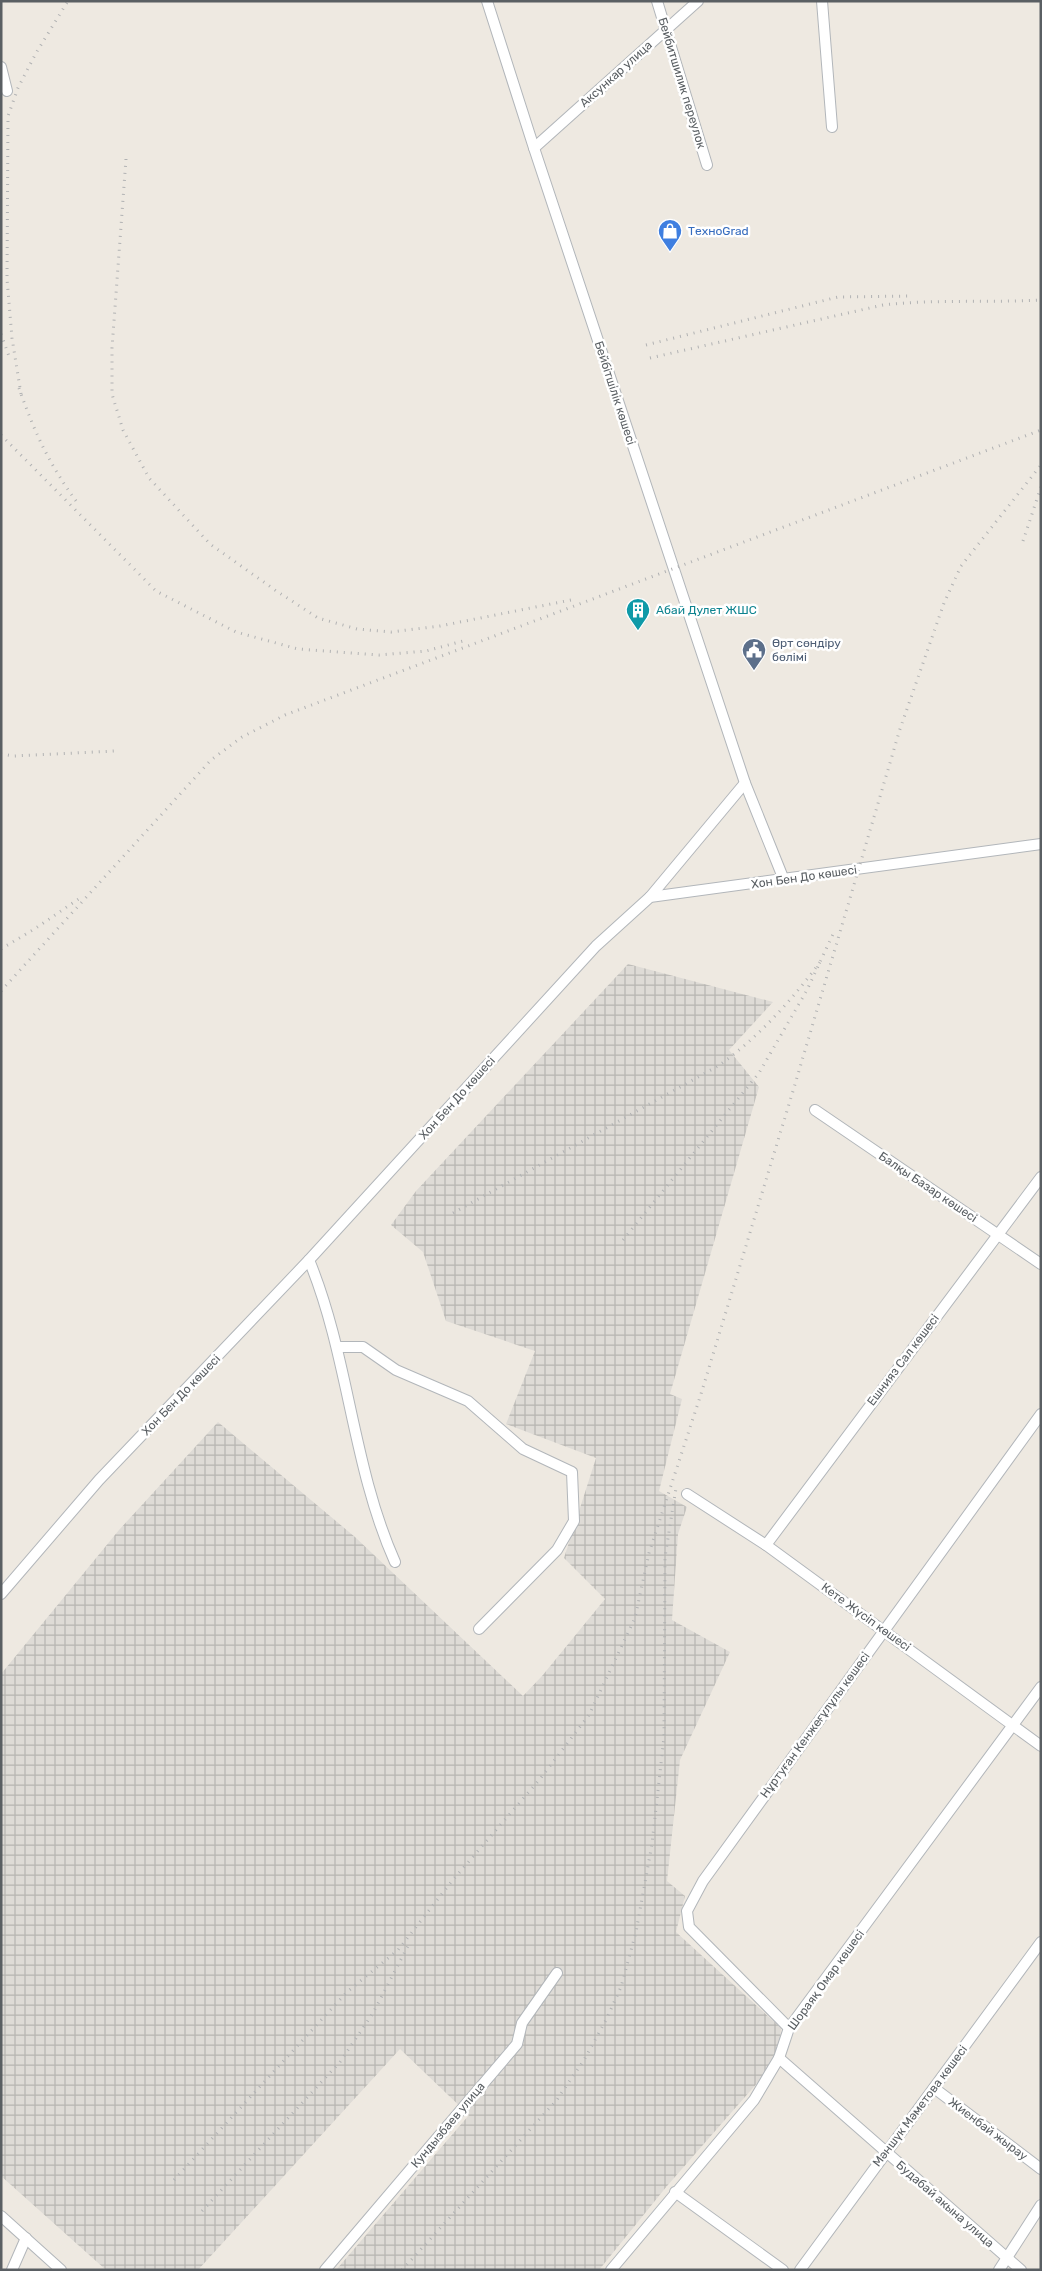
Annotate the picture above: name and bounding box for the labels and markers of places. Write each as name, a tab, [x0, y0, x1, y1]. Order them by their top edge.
shop icon: ТехноGrad	[657, 218, 683, 252]
place label: ТехноGrad	[688, 224, 749, 238]
building icon: Абай Дулет ЖШС	[625, 597, 651, 631]
place label: Абай Дулет ЖШС	[656, 603, 757, 617]
place label: Өрт сөндіру бөлімі	[772, 636, 841, 664]
public building icon: Өрт сөндіру бөлімі	[741, 637, 767, 671]

